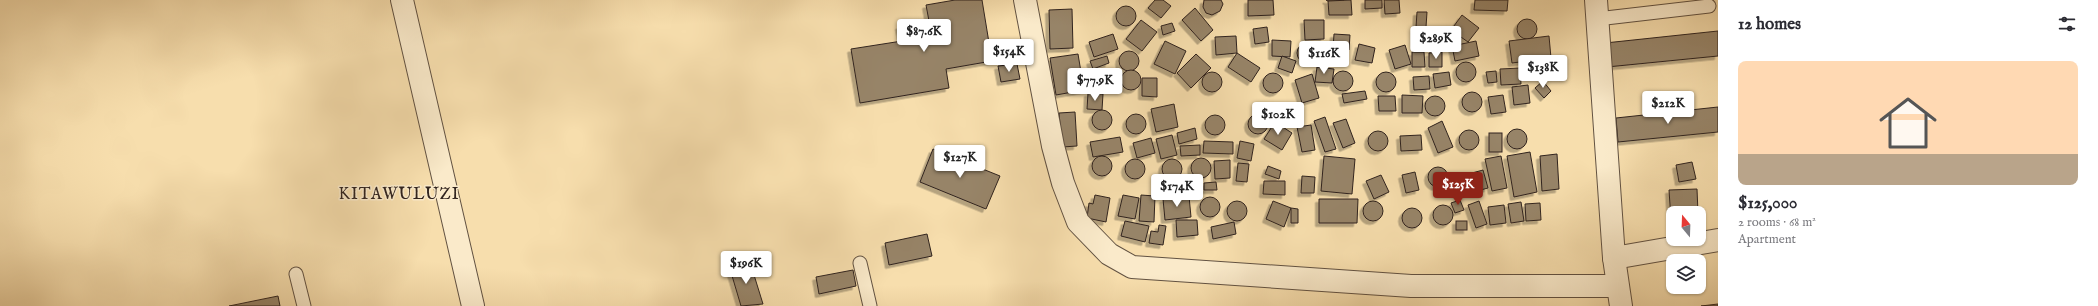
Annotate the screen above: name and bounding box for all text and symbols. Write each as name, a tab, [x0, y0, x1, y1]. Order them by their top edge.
icon: filters	[2056, 13, 2078, 35]
text: 12 homes	[1738, 14, 1801, 35]
pin: $87.6K	[891, 19, 957, 53]
text: $87.6K	[906, 23, 942, 40]
pin: $289K	[1408, 26, 1464, 60]
text: $289K	[1419, 30, 1453, 47]
pin: $154K	[981, 39, 1037, 73]
pin: $116K	[1296, 41, 1352, 75]
text: $154K	[993, 43, 1025, 60]
text: $116K	[1308, 45, 1340, 62]
pin: $138K	[1515, 55, 1571, 89]
text: $138K	[1527, 59, 1559, 76]
pin: $77.9K	[1062, 68, 1128, 102]
text: $77.9K	[1076, 72, 1114, 89]
icon: home	[1872, 87, 1944, 159]
pin: $212K	[1640, 91, 1696, 125]
text: $212K	[1651, 95, 1685, 112]
pin: $102K	[1250, 102, 1306, 136]
text: $102K	[1261, 106, 1295, 123]
pin: $127K	[932, 145, 988, 179]
text: $127K	[943, 149, 977, 166]
pin: $125K	[1430, 172, 1486, 206]
pin: $174K	[1149, 174, 1205, 208]
text: $125K	[1442, 176, 1474, 193]
text: $174K	[1160, 178, 1194, 195]
district label: KITAWULUZI	[338, 185, 460, 205]
text: $125,000	[1738, 193, 1797, 214]
north arrow	[1666, 206, 1706, 246]
map controls	[1666, 206, 1706, 294]
text: 2 rooms · 68 m²	[1738, 214, 1816, 231]
text: Apartment	[1738, 231, 1796, 248]
pin: $196K	[718, 251, 774, 285]
button: layers	[1666, 254, 1706, 294]
text: $196K	[730, 255, 762, 272]

